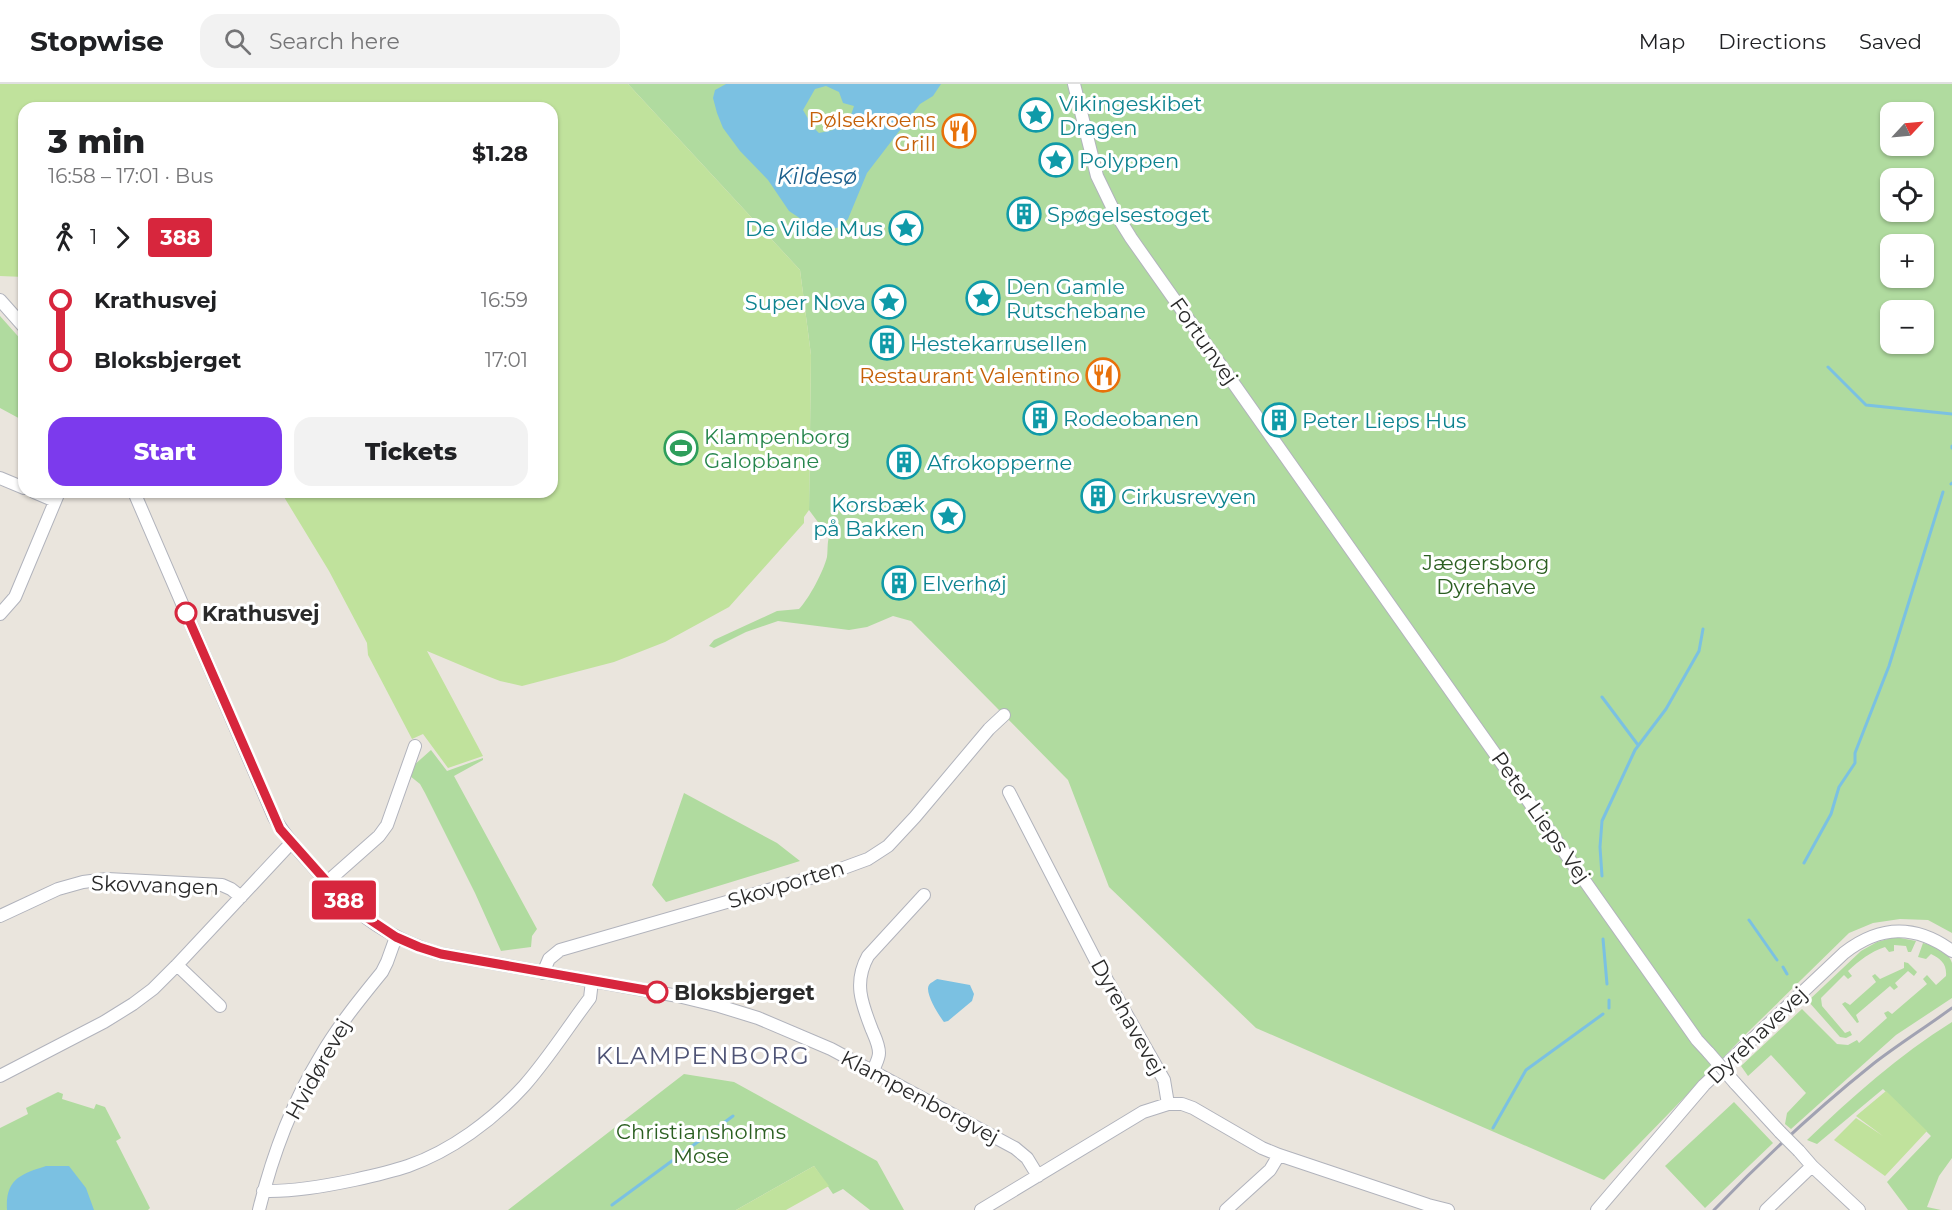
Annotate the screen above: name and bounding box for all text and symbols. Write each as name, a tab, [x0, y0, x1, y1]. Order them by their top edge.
search box	[200, 14, 620, 68]
text: Stopwise	[30, 24, 164, 58]
icon: search	[221, 25, 254, 58]
text: Search here	[269, 28, 400, 55]
text: Map	[1639, 29, 1685, 54]
text: Directions	[1718, 29, 1826, 54]
text: Saved	[1859, 29, 1922, 54]
place label: Vikingeskibet Dragen	[1059, 91, 1202, 140]
place icon: Vikingeskibet Dragen	[1018, 97, 1054, 133]
north arrow	[1880, 102, 1934, 156]
map controls	[1880, 102, 1934, 354]
place label: Pølsekroens Grill	[809, 107, 936, 156]
restaurant icon: Pølsekroens Grill	[941, 113, 977, 149]
text: 3 min	[48, 121, 145, 161]
text: $1.28	[472, 140, 528, 167]
place icon: Polyppen	[1038, 142, 1074, 178]
place label: Polyppen	[1079, 148, 1179, 173]
water label: Kildesø	[777, 163, 857, 190]
text: 16:58 – 17:01 · Bus	[48, 164, 213, 188]
button: locate	[1880, 168, 1934, 222]
building icon: Spøgelsestoget	[1006, 196, 1042, 232]
place label: Spøgelsestoget	[1047, 202, 1210, 227]
place icon: De Vilde Mus	[888, 210, 924, 246]
place label: De Vilde Mus	[745, 216, 883, 241]
icon: walk	[48, 221, 81, 254]
icon: forward	[106, 221, 139, 254]
text: 1	[90, 225, 97, 249]
text: 388	[160, 225, 200, 250]
button: +	[1880, 234, 1934, 288]
place label: Den Gamle Rutschebane	[1006, 274, 1146, 323]
place icon: Den Gamle Rutschebane	[965, 280, 1001, 316]
place icon: Super Nova	[871, 284, 907, 320]
text: Krathusvej	[94, 287, 217, 314]
text: 16:59	[481, 288, 528, 312]
place label: Super Nova	[745, 290, 866, 315]
street label: Fortunvej	[1165, 293, 1243, 389]
button: −	[1880, 300, 1934, 354]
building icon: Hestekarrusellen	[869, 325, 905, 361]
place label: Hestekarrusellen	[910, 331, 1087, 356]
text: Bloksbjerget	[94, 347, 241, 374]
text: 17:01	[485, 348, 528, 372]
restaurant icon: Restaurant Valentino	[1085, 357, 1121, 393]
place label: Restaurant Valentino	[859, 363, 1080, 388]
building icon: Rodeobanen	[1022, 400, 1058, 436]
building icon: Peter Lieps Hus	[1261, 402, 1297, 438]
place label: Rodeobanen	[1063, 406, 1199, 431]
place label: Peter Lieps Hus	[1302, 408, 1466, 433]
button: Start	[48, 417, 282, 486]
button: Tickets	[294, 417, 528, 486]
place label: Klampenborg Galopbane	[704, 424, 850, 473]
sports icon: Klampenborg Galopbane	[663, 430, 699, 466]
building icon: Afrokopperne	[886, 444, 922, 480]
place label: Afrokopperne	[927, 450, 1072, 475]
building icon: Cirkusrevyen	[1080, 478, 1116, 514]
place label: Cirkusrevyen	[1121, 484, 1256, 509]
place label: Korsbæk på Bakken	[813, 492, 925, 541]
place icon: Korsbæk på Bakken	[930, 498, 966, 534]
park label: Jægersborg Dyrehave	[1422, 550, 1549, 599]
building icon: Elverhøj	[881, 565, 917, 601]
place label: Elverhøj	[922, 571, 1007, 596]
place label: Krathusvej	[202, 601, 319, 626]
marker: Krathusvej	[175, 602, 197, 624]
street label: Peter Lieps Vej	[1486, 746, 1596, 888]
street label: Skovporten	[725, 854, 847, 914]
street label: Skovvangen	[91, 870, 219, 900]
line badge: 388	[310, 880, 379, 920]
text: 388	[324, 888, 364, 913]
street label: Dyrehavevej	[1086, 955, 1170, 1079]
place label: Bloksbjerget	[674, 980, 815, 1005]
marker: Bloksbjerget	[646, 981, 668, 1003]
street label: Dyrehavevej	[1702, 981, 1812, 1089]
street label: Hvidørevej	[280, 1014, 356, 1124]
district label: KLAMPENBORG	[596, 1041, 810, 1070]
street label: Klampenborgvej	[837, 1045, 1003, 1149]
park label: Christiansholms Mose	[616, 1119, 786, 1168]

